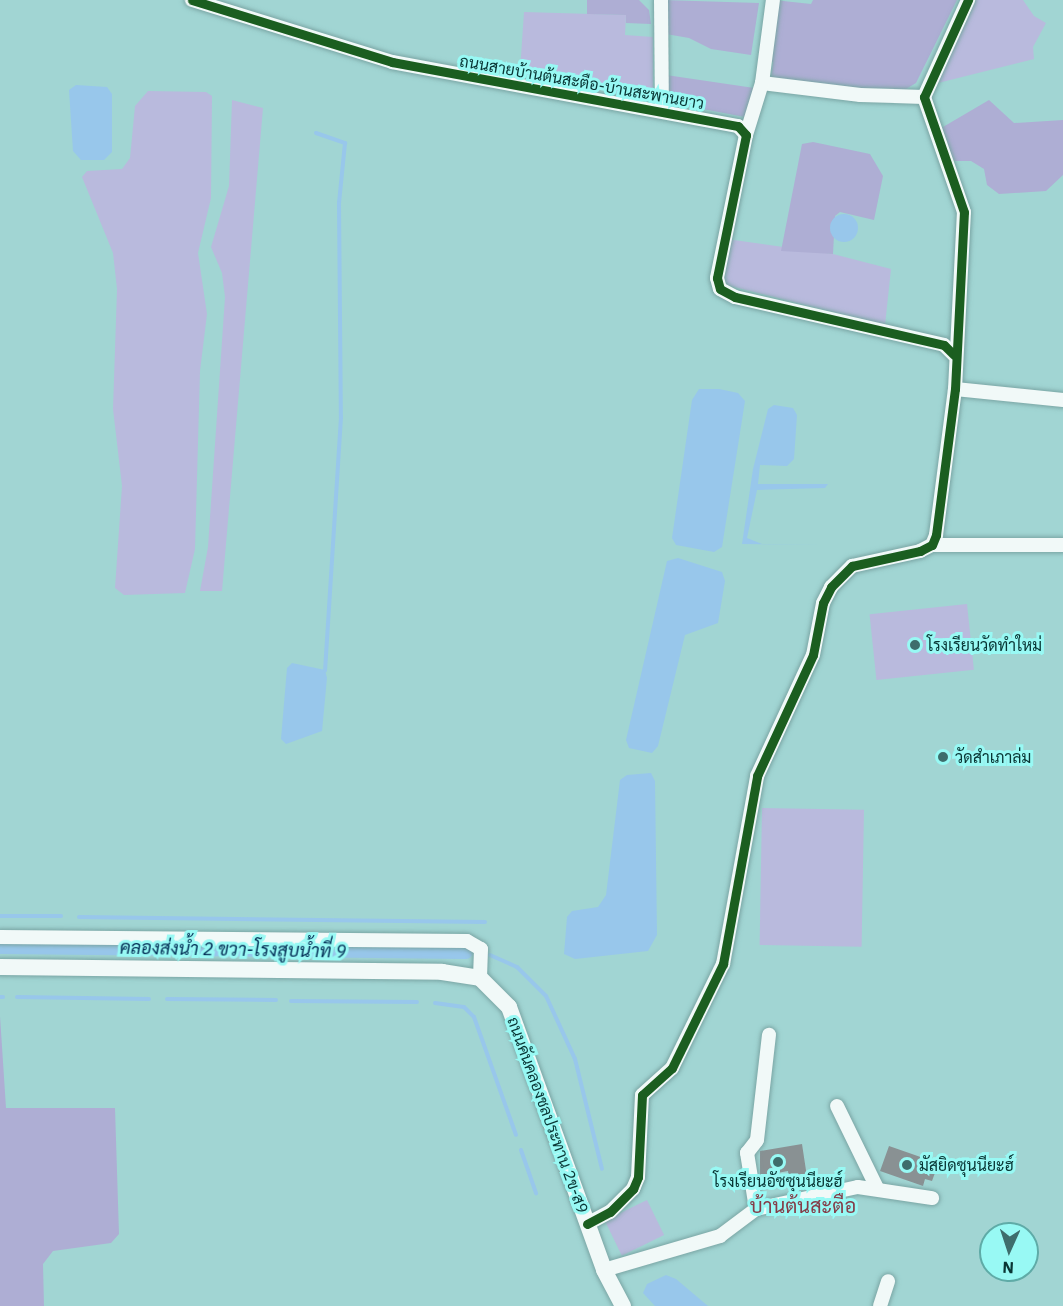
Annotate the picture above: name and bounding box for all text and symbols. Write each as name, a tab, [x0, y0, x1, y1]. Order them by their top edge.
street label: ถนนสายบ้านต้นสะตือ-บ้านสะพานยาว	[458, 51, 706, 113]
place label: โรงเรียนวัดทำใหม่	[927, 635, 1042, 655]
marker: โรงเรียนวัดทำใหม่	[908, 638, 922, 652]
place label: วัดสำเภาล่ม	[955, 747, 1031, 767]
marker: วัดสำเภาล่ม	[936, 750, 950, 764]
water label: คลองส่งน้ำ 2 ขวา-โรงสูบน้ำที่ 9	[120, 937, 346, 963]
street label: ถนนคันคลองชลประทาน 2ข-ส9	[504, 1014, 592, 1216]
marker: โรงเรียนอัซซุนนียะฮ์	[771, 1155, 785, 1169]
place label: มัสยิดซุนนียะฮ์	[919, 1155, 1014, 1175]
marker: มัสยิดซุนนียะฮ์	[900, 1158, 914, 1172]
place label: โรงเรียนอัซซุนนียะฮ์	[713, 1171, 843, 1191]
district label: บ้านต้นสะตือ	[750, 1193, 856, 1217]
north arrow	[979, 1222, 1039, 1282]
text: N	[1002, 1258, 1014, 1278]

